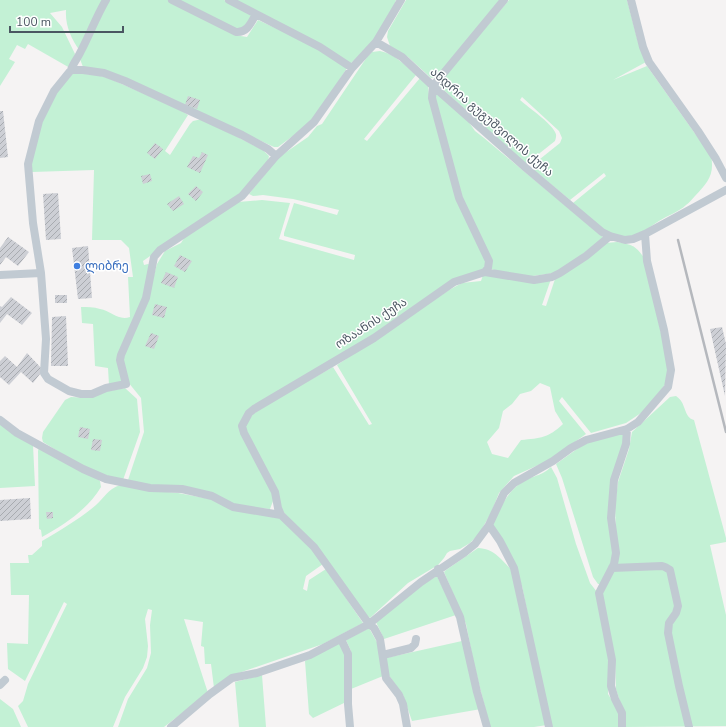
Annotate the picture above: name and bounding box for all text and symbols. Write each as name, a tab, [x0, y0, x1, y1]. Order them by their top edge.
scale bar	[10, 8, 123, 34]
text: 100 m	[16, 14, 51, 30]
street label: ანდრია გუგუშვილის ქუჩა	[427, 64, 557, 180]
place label: ლიბრე	[85, 258, 129, 274]
marker: ლიბრე	[72, 261, 82, 271]
street label: ოზაანის ქუჩა	[332, 294, 410, 352]

